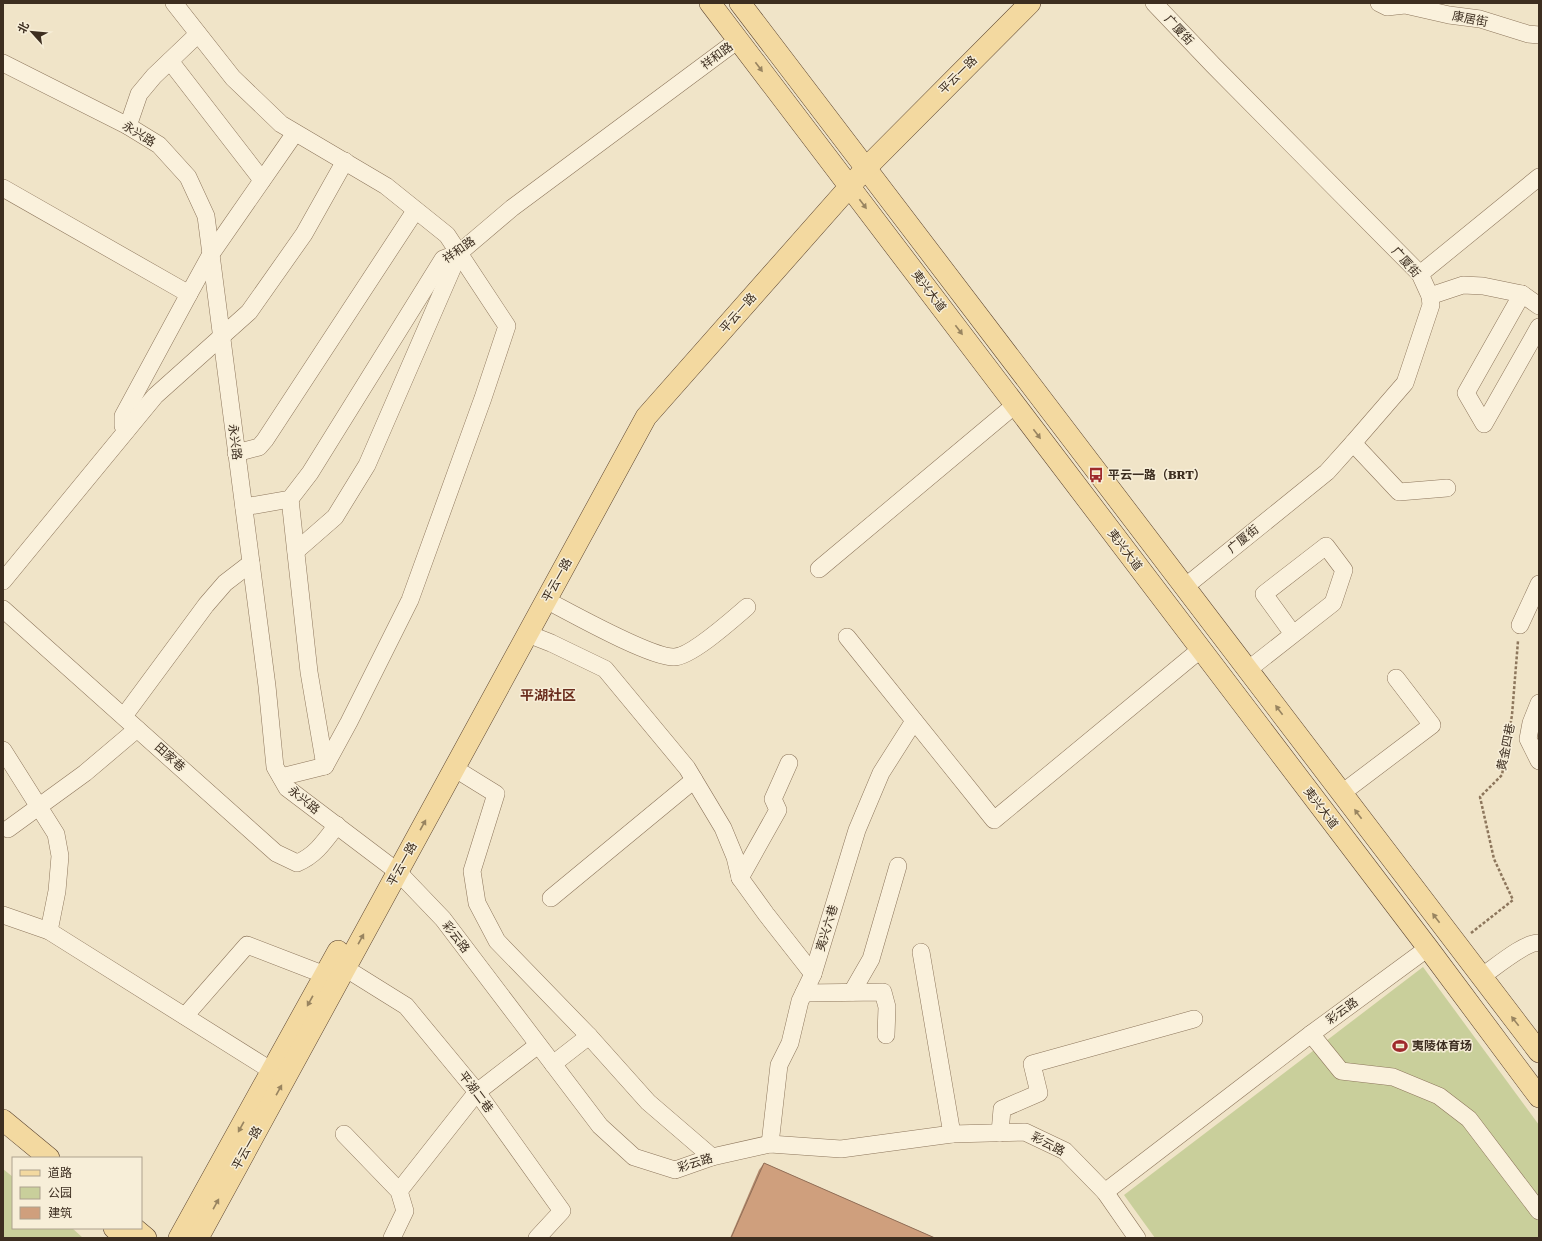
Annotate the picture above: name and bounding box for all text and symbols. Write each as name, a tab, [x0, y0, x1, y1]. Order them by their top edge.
street label: 康居街	[1451, 9, 1489, 29]
north arrow	[12, 12, 52, 52]
street label: 广厦街	[1162, 12, 1196, 48]
text: 北	[15, 20, 32, 36]
street label: 祥和路	[698, 40, 736, 72]
street label: 平云一路	[936, 53, 980, 97]
one-way arrow	[755, 62, 763, 73]
street label: 永兴路	[120, 119, 158, 149]
one-way arrow	[859, 199, 868, 210]
street label: 祥和路	[440, 234, 478, 266]
street label: 广厦街	[1389, 244, 1423, 280]
street label: 夷兴大道	[909, 268, 949, 314]
street label: 平云一路	[717, 290, 759, 336]
one-way arrow	[954, 325, 963, 336]
street label: 永兴路	[226, 423, 244, 461]
one-way arrow	[1033, 428, 1041, 439]
bus stop icon: 平云一路（BRT）	[1087, 466, 1105, 484]
place label: 平云一路（BRT）	[1108, 468, 1206, 482]
street label: 广厦街	[1225, 522, 1261, 556]
street label: 夷兴大道	[1105, 527, 1145, 573]
street label: 平云一路	[539, 556, 575, 604]
district label: 平湖社区	[520, 687, 576, 703]
one-way arrow	[1276, 705, 1284, 715]
street label: 黄金四巷	[1495, 722, 1517, 772]
street label: 田家巷	[152, 740, 188, 774]
street label: 永兴路	[286, 783, 322, 817]
street label: 夷兴大道	[1301, 785, 1341, 831]
one-way arrow	[1354, 808, 1362, 819]
one-way arrow	[420, 819, 427, 830]
street label: 平云一路	[384, 840, 420, 888]
street label: 夷兴六巷	[813, 903, 841, 953]
one-way arrow	[1432, 912, 1440, 923]
street label: 彩云路	[439, 919, 473, 955]
one-way arrow	[358, 933, 364, 945]
one-way arrow	[307, 995, 314, 1007]
street label: 彩云路	[1323, 995, 1361, 1027]
one-way arrow	[1511, 1015, 1519, 1026]
sports icon: 夷陵体育场	[1391, 1037, 1409, 1055]
place label: 夷陵体育场	[1412, 1039, 1472, 1053]
street label: 平湖二巷	[456, 1069, 496, 1115]
one-way arrow	[275, 1084, 282, 1096]
one-way arrow	[237, 1121, 244, 1133]
street label: 平云一路	[229, 1124, 265, 1172]
street label: 彩云路	[1029, 1129, 1067, 1159]
street label: 彩云路	[676, 1151, 714, 1175]
legend	[12, 1157, 142, 1229]
text: 道路	[48, 1166, 72, 1180]
text: 公园	[48, 1186, 72, 1200]
one-way arrow	[213, 1198, 220, 1210]
text: 建筑	[48, 1206, 72, 1220]

